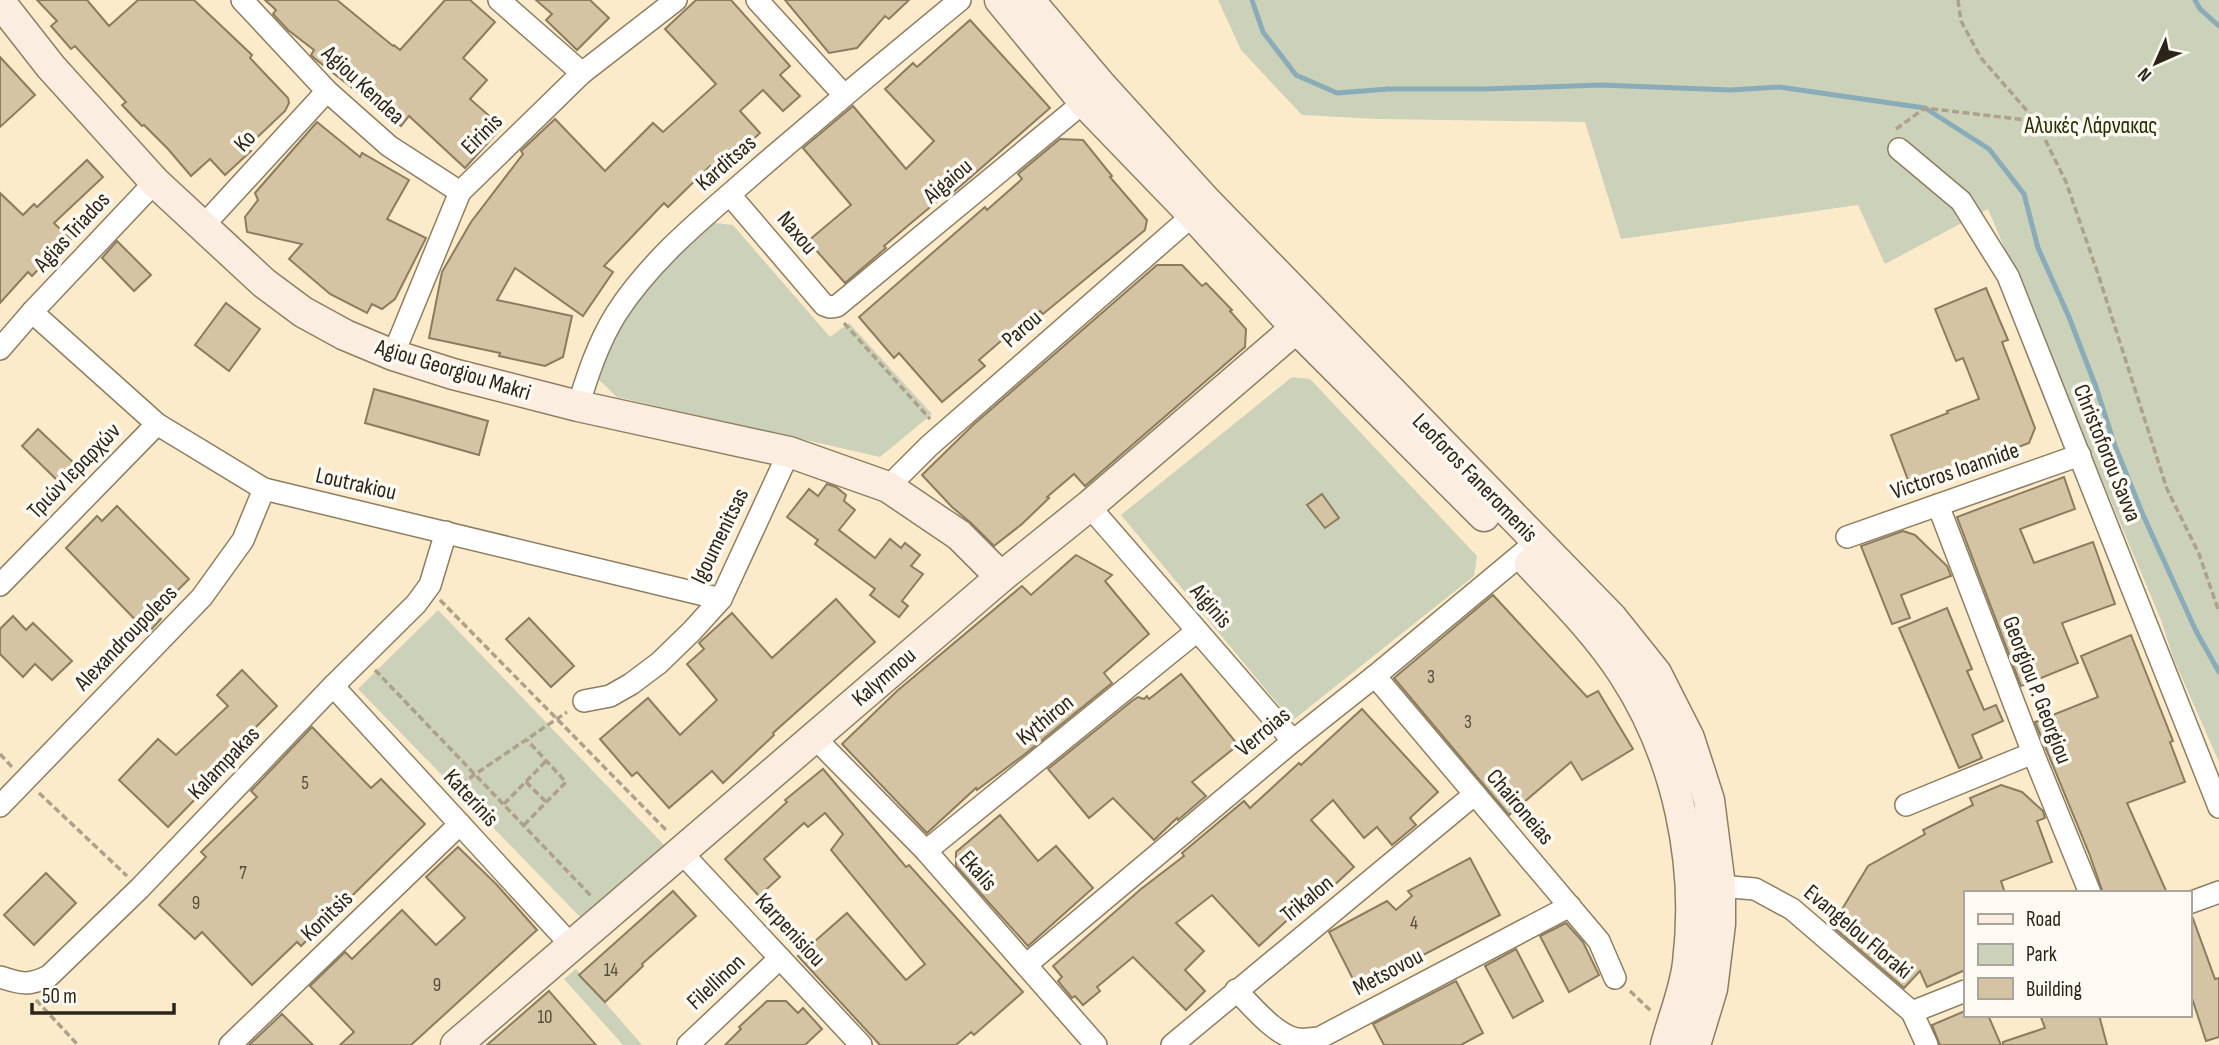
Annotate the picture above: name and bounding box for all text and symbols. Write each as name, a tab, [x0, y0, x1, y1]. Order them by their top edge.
north arrow	[2121, 28, 2191, 98]
street label: Agiou Kendea	[315, 39, 410, 130]
text: N	[2133, 62, 2157, 86]
street label: Eirinis	[455, 107, 509, 161]
park label: Αλυκές Λάρνακας	[2024, 112, 2157, 140]
street label: Ko	[228, 124, 262, 158]
street label: Karditsas	[690, 129, 762, 197]
street label: Aigaiou	[917, 153, 978, 210]
street label: Agias Triados	[27, 186, 116, 279]
street label: Naxou	[771, 206, 823, 260]
street label: Parou	[996, 304, 1048, 354]
street label: Agiou Georgiou Makri	[371, 333, 534, 407]
street label: Christoforou Savva	[2067, 380, 2147, 526]
street label: Leoforos Faneromenis	[1406, 408, 1544, 548]
street label: Τριών Ιεραρχών	[21, 417, 127, 525]
street label: Victoros Ioannide	[1887, 436, 2023, 506]
street label: Loutrakiou	[313, 461, 399, 507]
street label: Igoumenitsas	[685, 484, 755, 588]
street label: Aiginis	[1183, 577, 1238, 634]
street label: Alexandroupoleos	[68, 579, 183, 697]
street label: Georgiou P. Georgiou	[1996, 612, 2078, 768]
street label: Kalymnou	[846, 641, 922, 713]
house number: 3	[1427, 666, 1435, 689]
street label: Kythiron	[1011, 688, 1079, 752]
street label: Verroias	[1230, 701, 1296, 763]
house number: 3	[1464, 711, 1472, 734]
street label: Kalampakas	[182, 720, 266, 806]
street label: Katerinis	[437, 763, 505, 833]
street label: Chaironeias	[1480, 763, 1560, 851]
house number: 5	[301, 772, 309, 795]
street label: Ekalis	[953, 845, 1003, 897]
house number: 7	[239, 862, 247, 885]
street label: Trikalon	[1275, 869, 1339, 929]
street label: Evangelou Floraki	[1798, 879, 1918, 985]
street label: Konitsis	[295, 885, 359, 947]
street label: Karpenisiou	[749, 887, 831, 973]
legend	[1964, 891, 2191, 1017]
house number: 9	[192, 892, 200, 915]
text: Road	[2026, 907, 2061, 932]
house number: 4	[1410, 912, 1418, 935]
street label: Metsovou	[1348, 942, 1428, 1002]
text: Park	[2026, 942, 2057, 967]
street label: Filellinon	[681, 948, 751, 1016]
house number: 14	[604, 959, 618, 982]
scale bar	[32, 972, 173, 1016]
house number: 9	[433, 974, 441, 997]
text: Building	[2026, 977, 2082, 1002]
text: 50 m	[42, 984, 77, 1009]
house number: 10	[537, 1006, 553, 1029]

